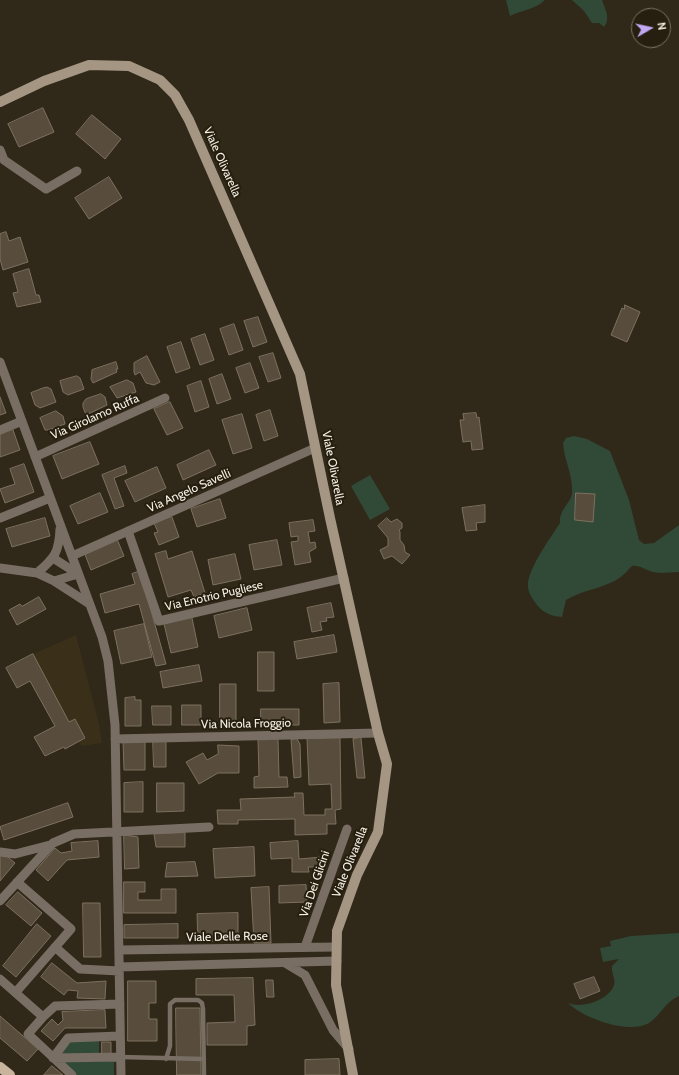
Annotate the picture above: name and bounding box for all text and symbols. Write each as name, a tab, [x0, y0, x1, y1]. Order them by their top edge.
north arrow	[631, 8, 671, 48]
text: N	[654, 21, 669, 31]
street label: Viale Olivarella	[200, 125, 244, 199]
street label: Via Girolamo Ruffa	[49, 391, 141, 443]
street label: Viale Olivarella	[319, 430, 347, 506]
street label: Via Angelo Savelli	[145, 466, 233, 516]
street label: Via Enotrio Pugliese	[164, 578, 264, 614]
street label: Via Nicola Froggio	[201, 716, 291, 732]
street label: Viale Olivarella	[329, 824, 371, 900]
street label: Via Dei Glicini	[297, 849, 333, 919]
street label: Viale Delle Rose	[186, 929, 268, 945]

